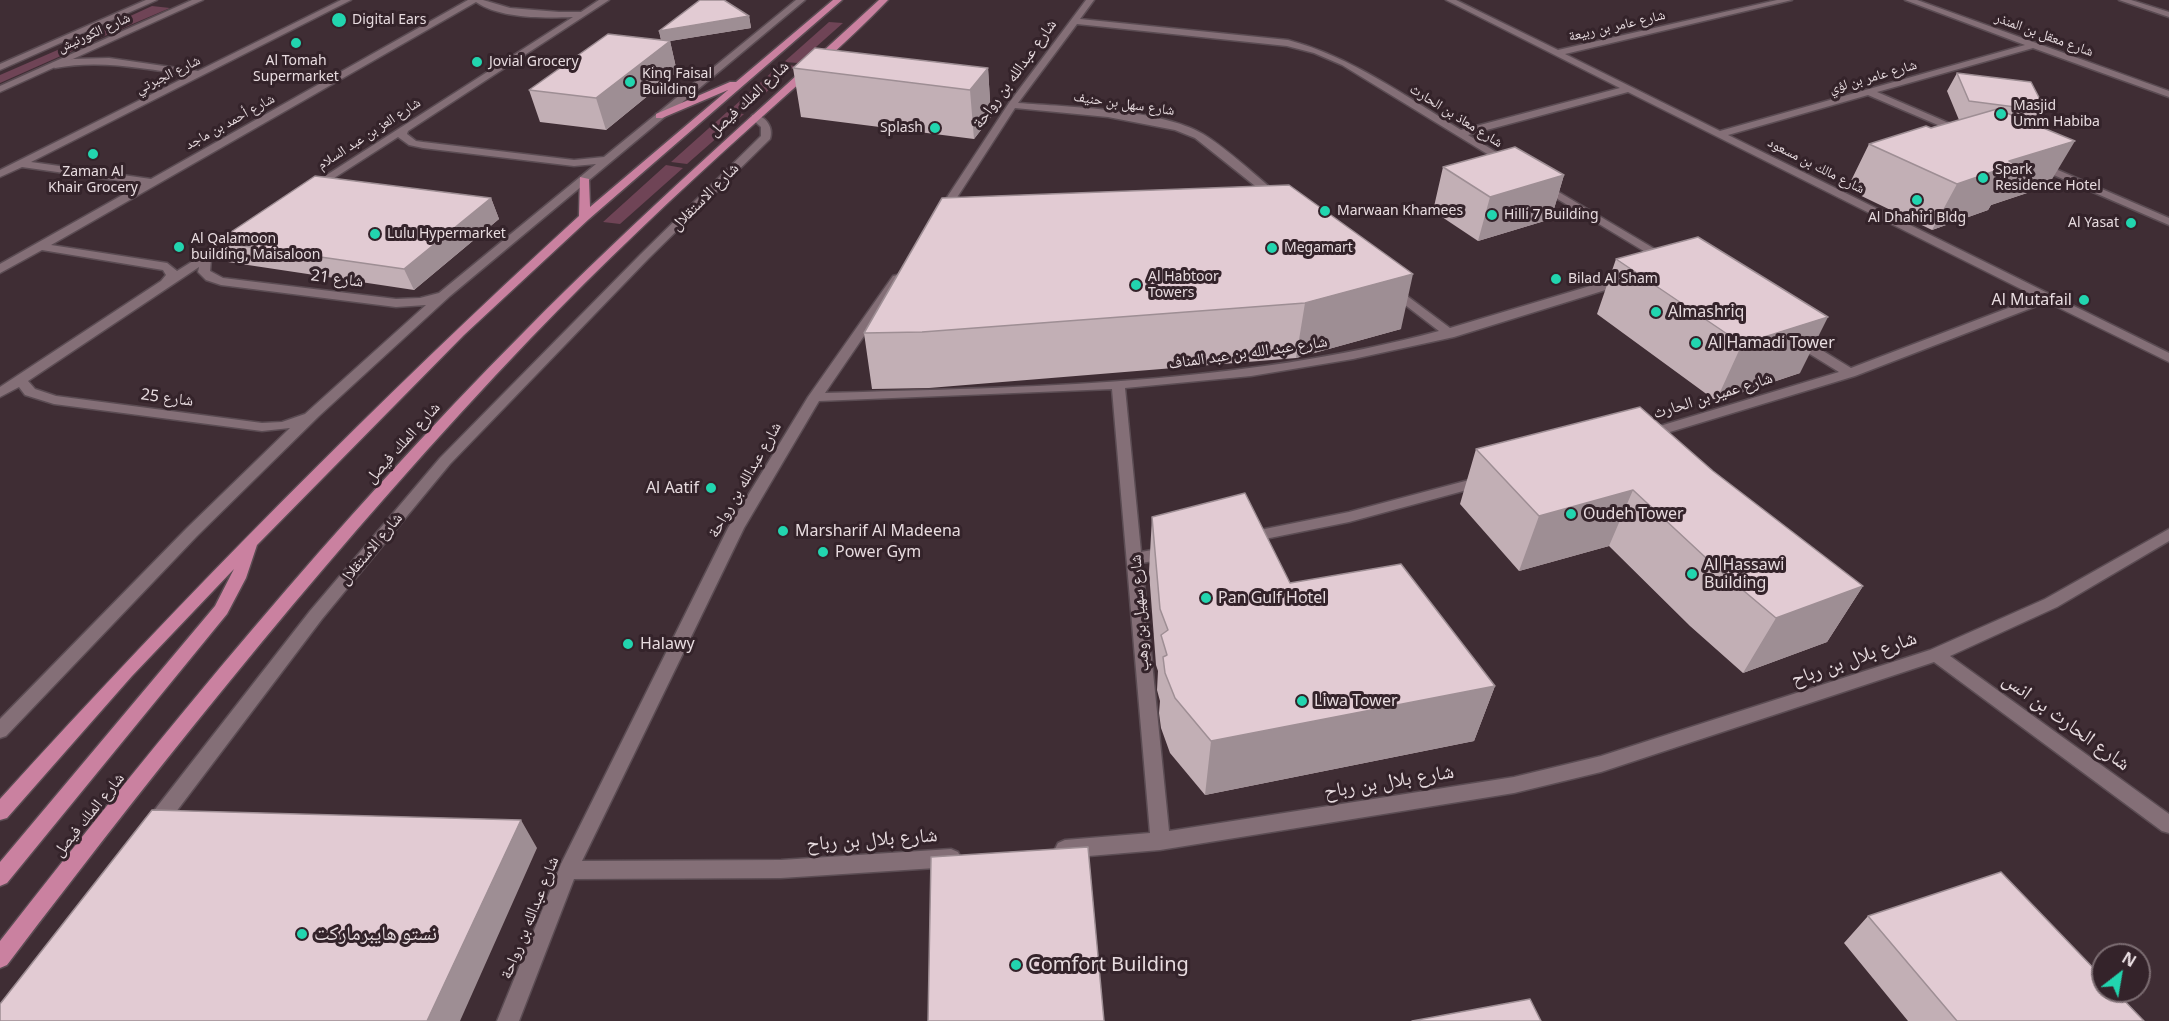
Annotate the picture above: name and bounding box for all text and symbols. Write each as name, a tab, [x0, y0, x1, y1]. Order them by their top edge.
street label: شارع عامر بن ربيعة	[1567, 7, 1667, 45]
street label: شارع الكورنيش	[55, 9, 133, 57]
street label: شارع معقل بن المنذر	[1992, 9, 2096, 61]
marker: Digital Ears	[330, 11, 348, 29]
place label: Digital Ears	[352, 12, 426, 28]
street label: شارع عبدالله بن رواحة	[969, 16, 1061, 132]
marker: Al Tomah Supermarket	[289, 36, 303, 50]
street label: شارع الجبرتي	[133, 52, 203, 98]
place label: Al Tomah Supermarket	[253, 53, 339, 86]
place label: Jovial Grocery	[489, 54, 579, 70]
marker: Jovial Grocery	[470, 55, 484, 69]
street label: شارع عامر بن لؤي	[1827, 56, 1919, 98]
street label: شارع الملك فيصل	[705, 57, 793, 141]
place label: King Faisal Building	[642, 66, 712, 98]
marker: King Faisal Building	[623, 75, 637, 89]
street label: شارع معاذ بن الحارث	[1406, 81, 1506, 151]
street label: شارع سهل بن حنيف	[1072, 89, 1176, 119]
street label: شارع أحمد بن ماجد	[182, 90, 278, 154]
street label: شارع العز بن عبد السلام	[314, 94, 424, 174]
place label: Masjid Umm Habiba	[2013, 98, 2100, 130]
marker: Masjid Umm Habiba	[1994, 107, 2008, 121]
place label: Splash	[880, 120, 923, 136]
marker: Splash	[928, 121, 942, 135]
street label: شارع مالك بن مسعود	[1765, 134, 1867, 198]
marker: Zaman Al Khair Grocery	[86, 147, 100, 161]
street label: شارع الاستقلال	[667, 159, 743, 235]
place label: Spark Residence Hotel	[1995, 162, 2101, 194]
place label: Zaman Al Khair Grocery	[48, 164, 138, 196]
marker: Spark Residence Hotel	[1976, 171, 1990, 185]
marker: Al Dhahiri Bldg	[1910, 193, 1924, 207]
place label: Marwaan Khamees	[1337, 203, 1463, 219]
marker: Marwaan Khamees	[1318, 204, 1332, 218]
place label: Hilli 7 Building	[1504, 207, 1599, 223]
marker: Hilli 7 Building	[1485, 208, 1499, 222]
place label: Al Dhahiri Bldg	[1868, 210, 1966, 226]
place label: Al Yasat	[2068, 215, 2119, 231]
marker: Al Yasat	[2124, 216, 2138, 230]
place label: Lulu Hypermarket	[387, 226, 506, 242]
marker: Lulu Hypermarket	[368, 227, 382, 241]
place label: Al Qalamoon building, Maisaloon	[191, 231, 320, 264]
marker: Al Qalamoon building, Maisaloon	[172, 240, 186, 254]
place label: Megamart	[1284, 240, 1353, 256]
marker: Megamart	[1265, 241, 1279, 255]
street label: شارع 21	[310, 266, 364, 292]
place label: Al Habtoor Towers	[1148, 269, 1219, 302]
place label: Bilad Al Sham	[1568, 271, 1658, 287]
marker: Bilad Al Sham	[1549, 272, 1563, 286]
marker: Al Habtoor Towers	[1129, 278, 1143, 292]
place label: Al Mutafail	[1992, 290, 2072, 310]
marker: Al Mutafail	[2077, 293, 2091, 307]
place label: Almashriq	[1668, 302, 1744, 322]
marker: Almashriq	[1649, 305, 1663, 319]
street label: شارع عبد الله بن عبد المناف	[1167, 332, 1329, 374]
place label: Al Hamadi Tower	[1708, 333, 1835, 353]
marker: Al Hamadi Tower	[1689, 336, 1703, 350]
street label: شارع عمير بن الحارث	[1651, 369, 1775, 423]
street label: شارع 25	[140, 385, 194, 411]
street label: شارع الملك فيصل	[362, 398, 444, 488]
street label: شارع عبدالله بن رواحة	[704, 419, 786, 541]
place label: Al Aatif	[646, 478, 699, 498]
marker: Al Aatif	[704, 481, 718, 495]
place label: Oudeh Tower	[1583, 504, 1684, 524]
marker: Oudeh Tower	[1564, 507, 1578, 521]
street label: شارع الاستقلال	[335, 509, 407, 589]
place label: Marsharif Al Madeena	[795, 521, 961, 541]
marker: Marsharif Al Madeena	[776, 524, 790, 538]
place label: Power Gym	[835, 542, 921, 562]
marker: Power Gym	[816, 545, 830, 559]
street label: شارع سهيل بن وهب	[1126, 554, 1154, 672]
place label: Al Hassawi Building	[1704, 555, 1784, 593]
marker: Al Hassawi Building	[1685, 567, 1699, 581]
place label: Pan Gulf Hotel	[1218, 588, 1326, 608]
marker: Pan Gulf Hotel	[1199, 591, 1213, 605]
street label: شارع بلال بن رباح	[1788, 626, 1920, 692]
place label: Halawy	[640, 634, 695, 654]
marker: Halawy	[621, 637, 635, 651]
street label: شارع الحارث بن انس	[1997, 668, 2135, 776]
place label: Liwa Tower	[1314, 691, 1398, 711]
marker: Liwa Tower	[1295, 694, 1309, 708]
street label: شارع بلال بن رباح	[1322, 760, 1456, 804]
street label: شارع الملك فيصل	[49, 769, 129, 861]
street label: شارع بلال بن رباح	[806, 823, 938, 857]
street label: شارع عبدالله بن رواحة	[497, 854, 563, 982]
place label: نستو هايبرماركت	[314, 922, 437, 946]
marker: نستو هايبرماركت	[295, 927, 309, 941]
north arrow	[2091, 943, 2151, 1003]
text: N	[2118, 947, 2140, 972]
place label: Comfort Building	[1028, 953, 1189, 977]
marker: Comfort Building	[1009, 958, 1023, 972]

